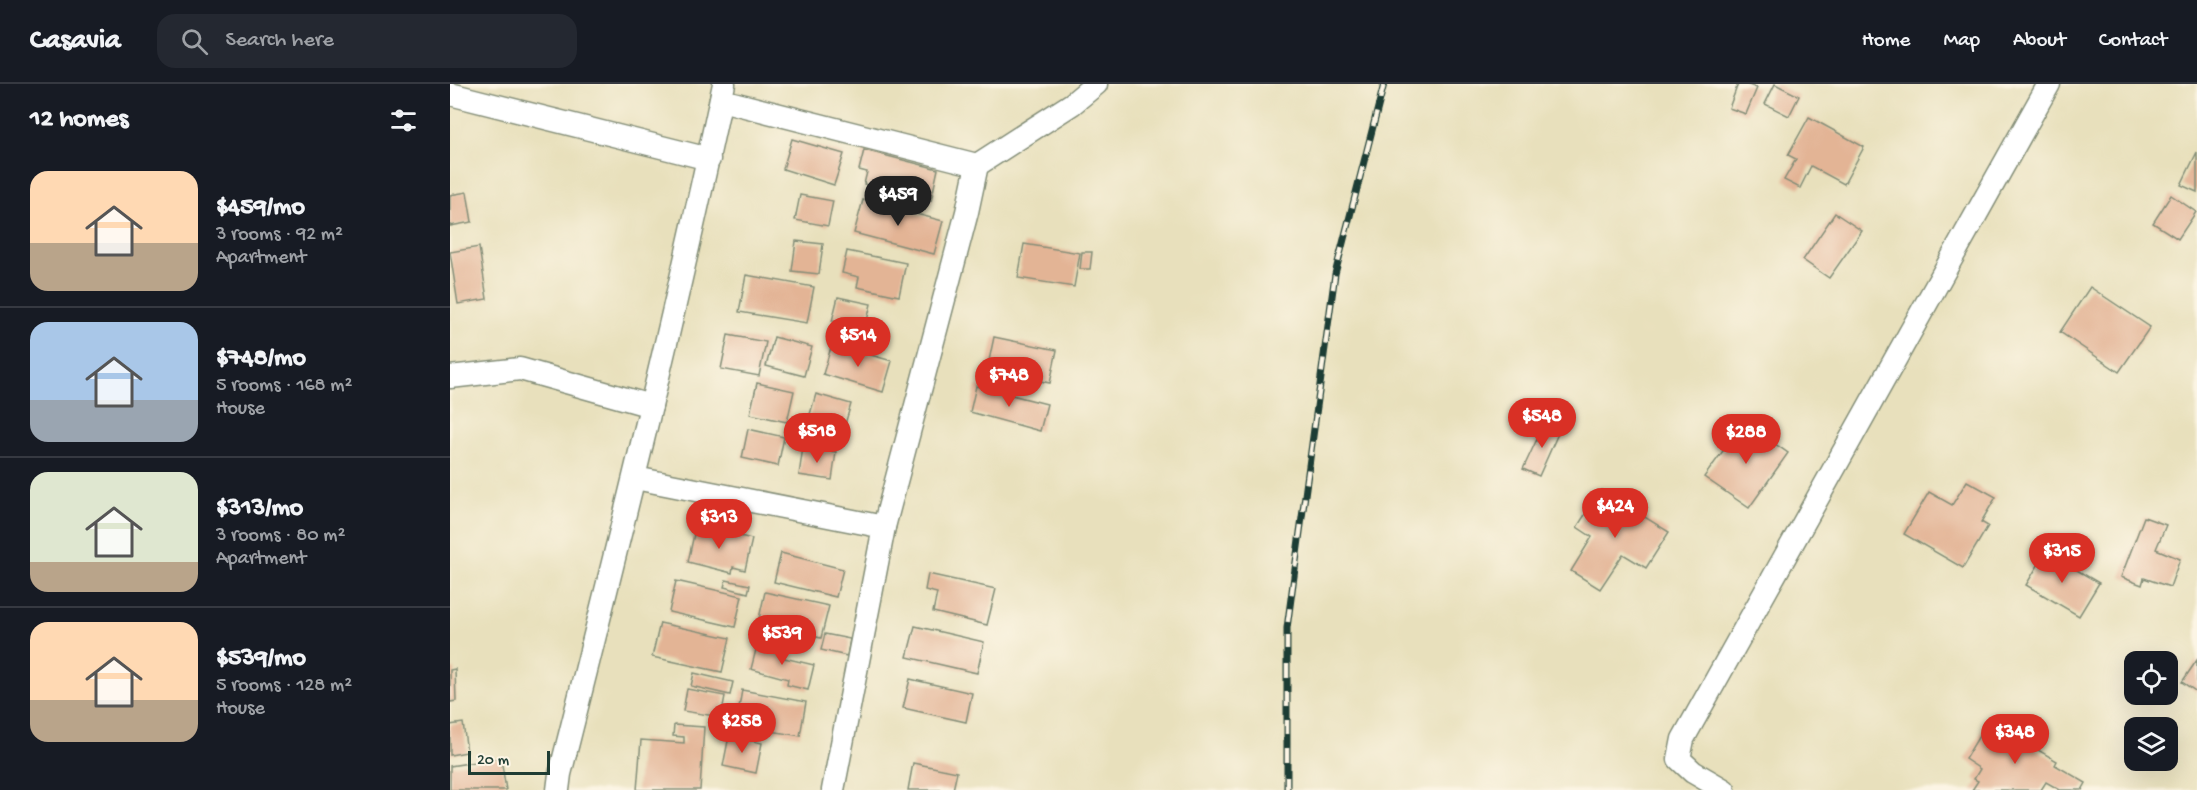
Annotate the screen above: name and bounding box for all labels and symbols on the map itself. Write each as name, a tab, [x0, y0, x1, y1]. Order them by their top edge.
pin: $459	[862, 176, 934, 227]
pin: $514	[822, 317, 894, 368]
pin: $748	[973, 357, 1045, 408]
pin: $548	[1506, 398, 1578, 449]
pin: $518	[781, 413, 853, 464]
pin: $288	[1710, 414, 1782, 465]
pin: $424	[1579, 488, 1651, 539]
pin: $313	[683, 499, 755, 550]
pin: $315	[2026, 533, 2098, 584]
pin: $539	[746, 615, 818, 666]
pin: $258	[706, 703, 778, 754]
pin: $348	[1979, 714, 2051, 765]
scale bar	[468, 748, 550, 776]

